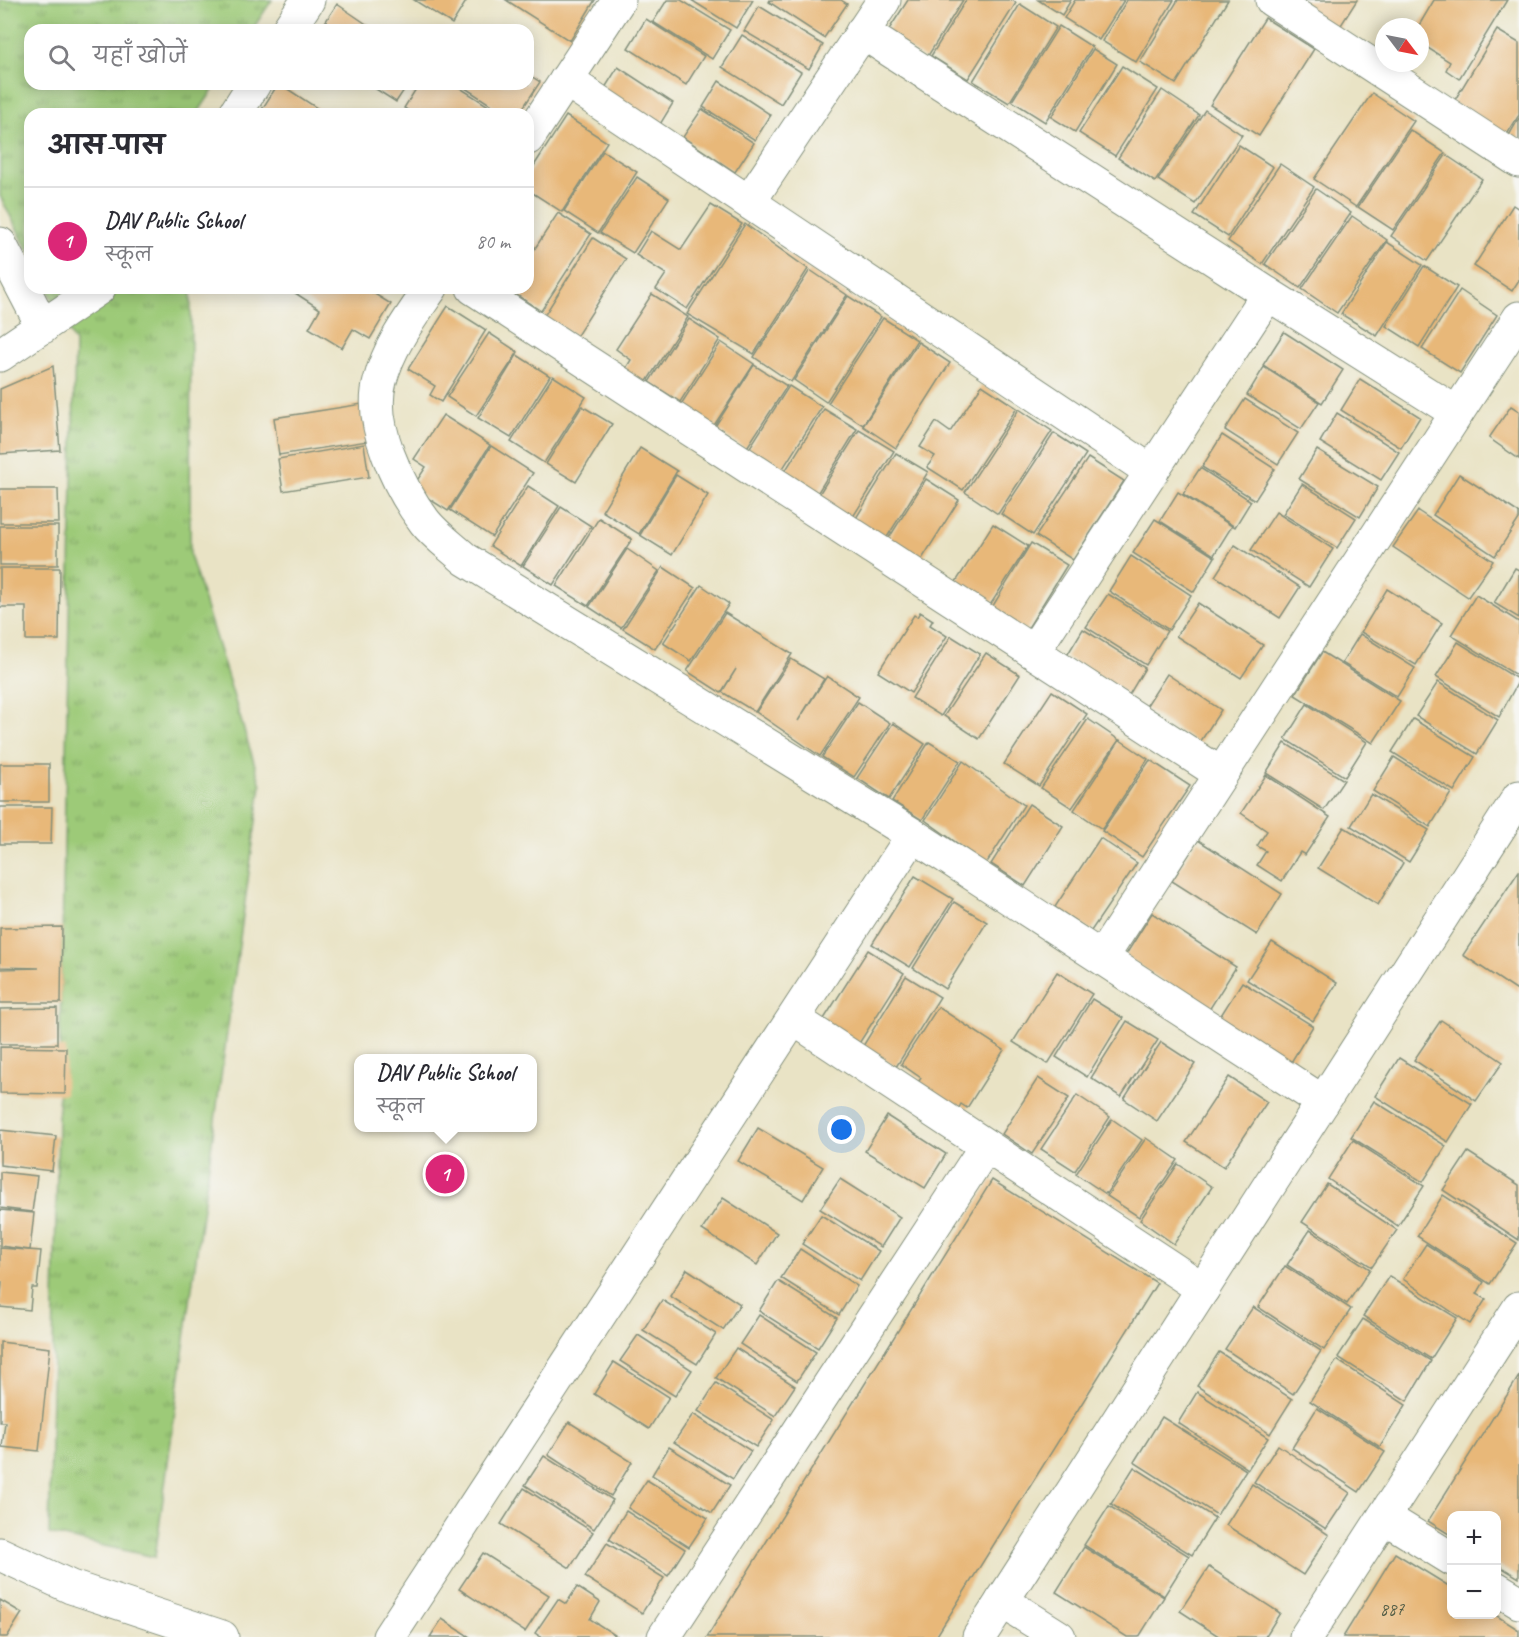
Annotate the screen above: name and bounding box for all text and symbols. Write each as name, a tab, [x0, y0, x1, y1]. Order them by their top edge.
north arrow	[1375, 18, 1429, 72]
search box	[24, 24, 534, 90]
icon: search	[45, 41, 78, 74]
text: यहाँ खोजें	[93, 42, 187, 70]
text: आस-पास	[48, 129, 165, 162]
text: DAV Public School	[105, 207, 242, 235]
text: 1	[63, 229, 72, 254]
text: 80 m	[476, 229, 510, 254]
text: स्कूल	[105, 242, 153, 267]
popup	[354, 1054, 537, 1132]
text: DAV Public School	[377, 1059, 514, 1087]
text: स्कूल	[377, 1094, 424, 1119]
your location	[827, 1115, 856, 1144]
pin: 1	[426, 1152, 464, 1196]
map controls	[1447, 1511, 1501, 1619]
button: +	[1447, 1511, 1501, 1565]
button: −	[1447, 1565, 1501, 1619]
house number: 887	[1380, 1598, 1405, 1620]

